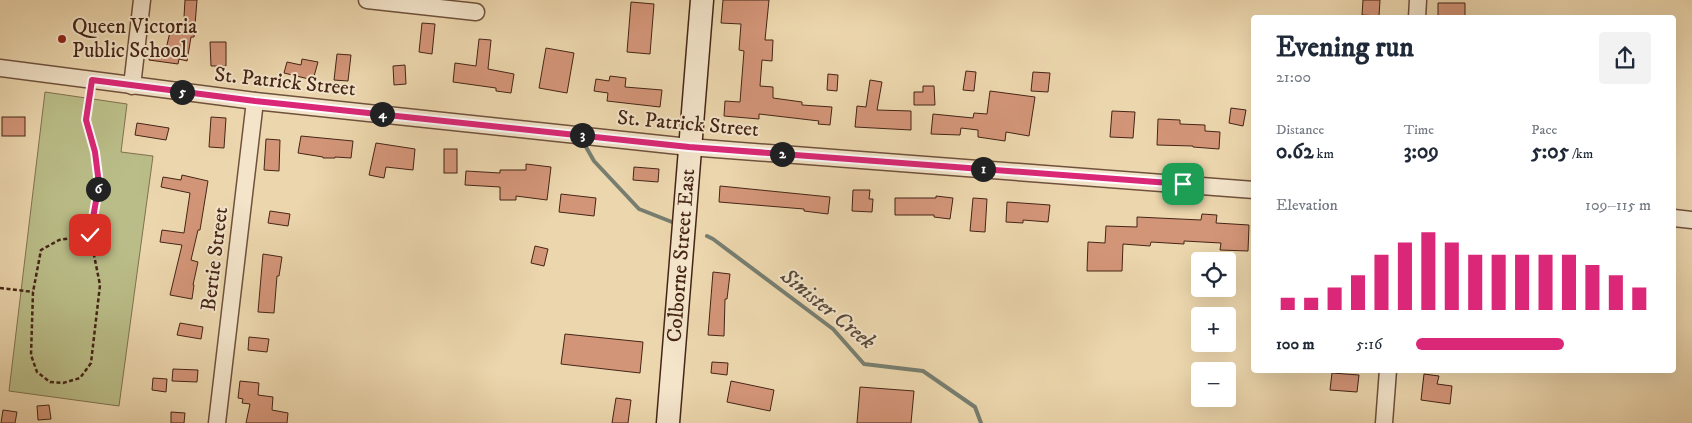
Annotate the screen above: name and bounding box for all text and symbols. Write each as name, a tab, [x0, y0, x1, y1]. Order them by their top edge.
place label: Queen Victoria Public School	[72, 14, 197, 64]
text: Evening run	[1276, 30, 1414, 65]
button: share	[1599, 32, 1651, 84]
marker: Queen Victoria Public School	[56, 33, 68, 45]
street label: St. Patrick Street	[213, 62, 357, 102]
text: 21:00	[1276, 67, 1311, 87]
pin: 5	[170, 80, 194, 104]
text: 5	[179, 83, 186, 101]
pin: 4	[370, 102, 394, 126]
text: 4	[378, 105, 387, 123]
street label: St. Patrick Street	[616, 105, 760, 143]
text: Distance	[1276, 121, 1324, 139]
text: Time	[1404, 121, 1434, 139]
text: Pace	[1531, 121, 1557, 139]
pin: 3	[570, 122, 594, 148]
text: 3	[580, 126, 585, 144]
text: 0.62	[1276, 139, 1314, 165]
text: 3:09	[1404, 139, 1439, 165]
text: 5:05	[1531, 139, 1569, 165]
pin: 2	[770, 142, 794, 166]
text: 2	[779, 145, 786, 163]
text: km	[1314, 145, 1334, 163]
text: /km	[1569, 145, 1593, 163]
pin: 1	[970, 156, 996, 182]
text: 1	[981, 160, 986, 178]
pin	[1162, 163, 1204, 205]
street label: Colborne Street East	[662, 167, 701, 343]
icon: arrive	[1169, 170, 1197, 198]
pin: 6	[86, 176, 110, 202]
text: 6	[95, 180, 102, 198]
text: Elevation	[1276, 195, 1338, 215]
text: 109–115 m	[1585, 195, 1651, 215]
street label: Bertie Street	[196, 205, 234, 313]
pin	[69, 214, 111, 256]
icon: check	[76, 221, 104, 249]
map controls	[1191, 252, 1236, 407]
button: locate	[1191, 252, 1236, 297]
water label: Sinister Creek	[774, 262, 881, 356]
button: +	[1191, 307, 1236, 352]
text: 100 m	[1276, 334, 1315, 354]
text: 5:16	[1356, 334, 1382, 354]
button: −	[1191, 362, 1236, 407]

